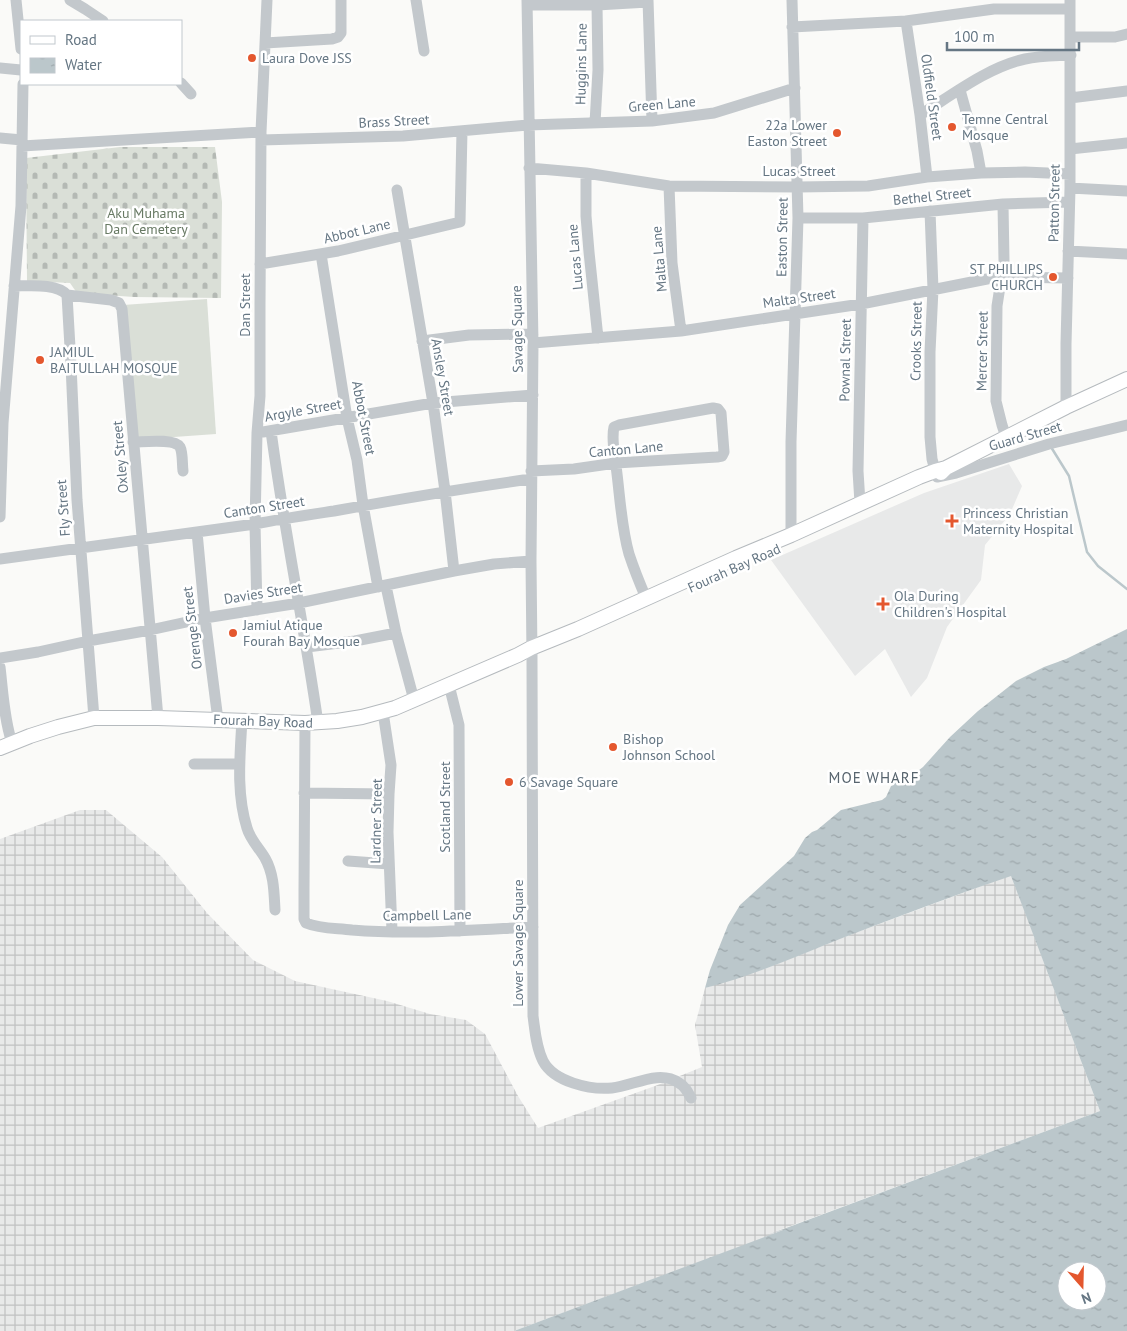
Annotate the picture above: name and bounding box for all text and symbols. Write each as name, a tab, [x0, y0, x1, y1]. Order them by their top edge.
legend	[20, 20, 182, 85]
scale bar	[947, 20, 1080, 52]
street label: Huggins Lane	[571, 23, 591, 105]
text: 100 m	[954, 27, 995, 46]
text: Road	[65, 30, 97, 49]
place label: Laura Dove JSS	[262, 49, 352, 67]
marker: Laura Dove JSS	[246, 52, 258, 64]
street label: Oldfield Street	[917, 53, 947, 142]
text: Water	[65, 55, 102, 74]
street label: Green Lane	[628, 92, 696, 116]
street label: Brass Street	[358, 110, 430, 132]
place label: Temne Central Mosque	[962, 110, 1048, 144]
place label: 22a Lower Easton Street	[747, 116, 827, 150]
marker: Temne Central Mosque	[946, 121, 958, 133]
marker: 22a Lower Easton Street	[831, 127, 843, 139]
street label: Lucas Street	[762, 162, 836, 180]
street label: Patton Street	[1044, 163, 1064, 242]
street label: Bethel Street	[892, 183, 972, 209]
street label: Easton Street	[772, 197, 792, 277]
park label: Aku Muhama Dan Cemetery	[104, 204, 188, 238]
street label: Abbot Lane	[322, 215, 392, 247]
street label: Lucas Lane	[563, 223, 587, 291]
street label: Malta Lane	[647, 225, 671, 293]
place label: ST PHILLIPS CHURCH	[970, 260, 1043, 294]
marker: ST PHILLIPS CHURCH	[1047, 271, 1059, 283]
street label: Dan Street	[236, 273, 254, 337]
street label: Malta Street	[761, 284, 837, 312]
street label: Savage Square	[507, 285, 527, 373]
street label: Crooks Street	[906, 301, 926, 381]
street label: Mercer Street	[972, 310, 992, 391]
street label: Pownal Street	[835, 318, 855, 402]
street label: Ansley Street	[427, 337, 459, 417]
place label: JAMIUL BAITULLAH MOSQUE	[49, 343, 178, 377]
marker: JAMIUL BAITULLAH MOSQUE	[34, 354, 46, 366]
street label: Abbot Street	[348, 379, 380, 457]
street label: Argyle Street	[263, 394, 343, 426]
street label: Guard Street	[987, 417, 1064, 455]
street label: Oxley Street	[108, 420, 132, 494]
street label: Canton Lane	[588, 437, 664, 461]
street label: Fly Street	[52, 479, 74, 537]
street label: Canton Street	[222, 492, 306, 522]
place label: Princess Christian Maternity Hospital	[963, 504, 1073, 538]
marker: Princess Christian Maternity Hospital	[945, 514, 959, 528]
street label: Fourah Bay Road	[685, 539, 783, 597]
street label: Davies Street	[223, 578, 304, 608]
street label: Orenge Street	[178, 585, 206, 670]
place label: Ola During Children's Hospital	[894, 587, 1006, 621]
marker: Ola During Children's Hospital	[876, 597, 890, 611]
place label: Jamiul Atique Fourah Bay Mosque	[242, 616, 360, 650]
marker: Jamiul Atique Fourah Bay Mosque	[227, 627, 239, 639]
street label: Fourah Bay Road	[213, 710, 313, 732]
place label: Bishop Johnson School	[622, 730, 715, 764]
marker: Bishop Johnson School	[607, 741, 619, 753]
street label: Scotland Street	[436, 761, 454, 853]
district label: MOE WHARF	[829, 768, 919, 787]
place label: 6 Savage Square	[519, 773, 618, 791]
marker: 6 Savage Square	[503, 776, 515, 788]
street label: Lardner Street	[366, 778, 386, 864]
street label: Lower Savage Square	[509, 879, 527, 1007]
street label: Campbell Lane	[382, 905, 472, 925]
north arrow	[1057, 1261, 1107, 1311]
text: N	[1079, 1288, 1094, 1308]

